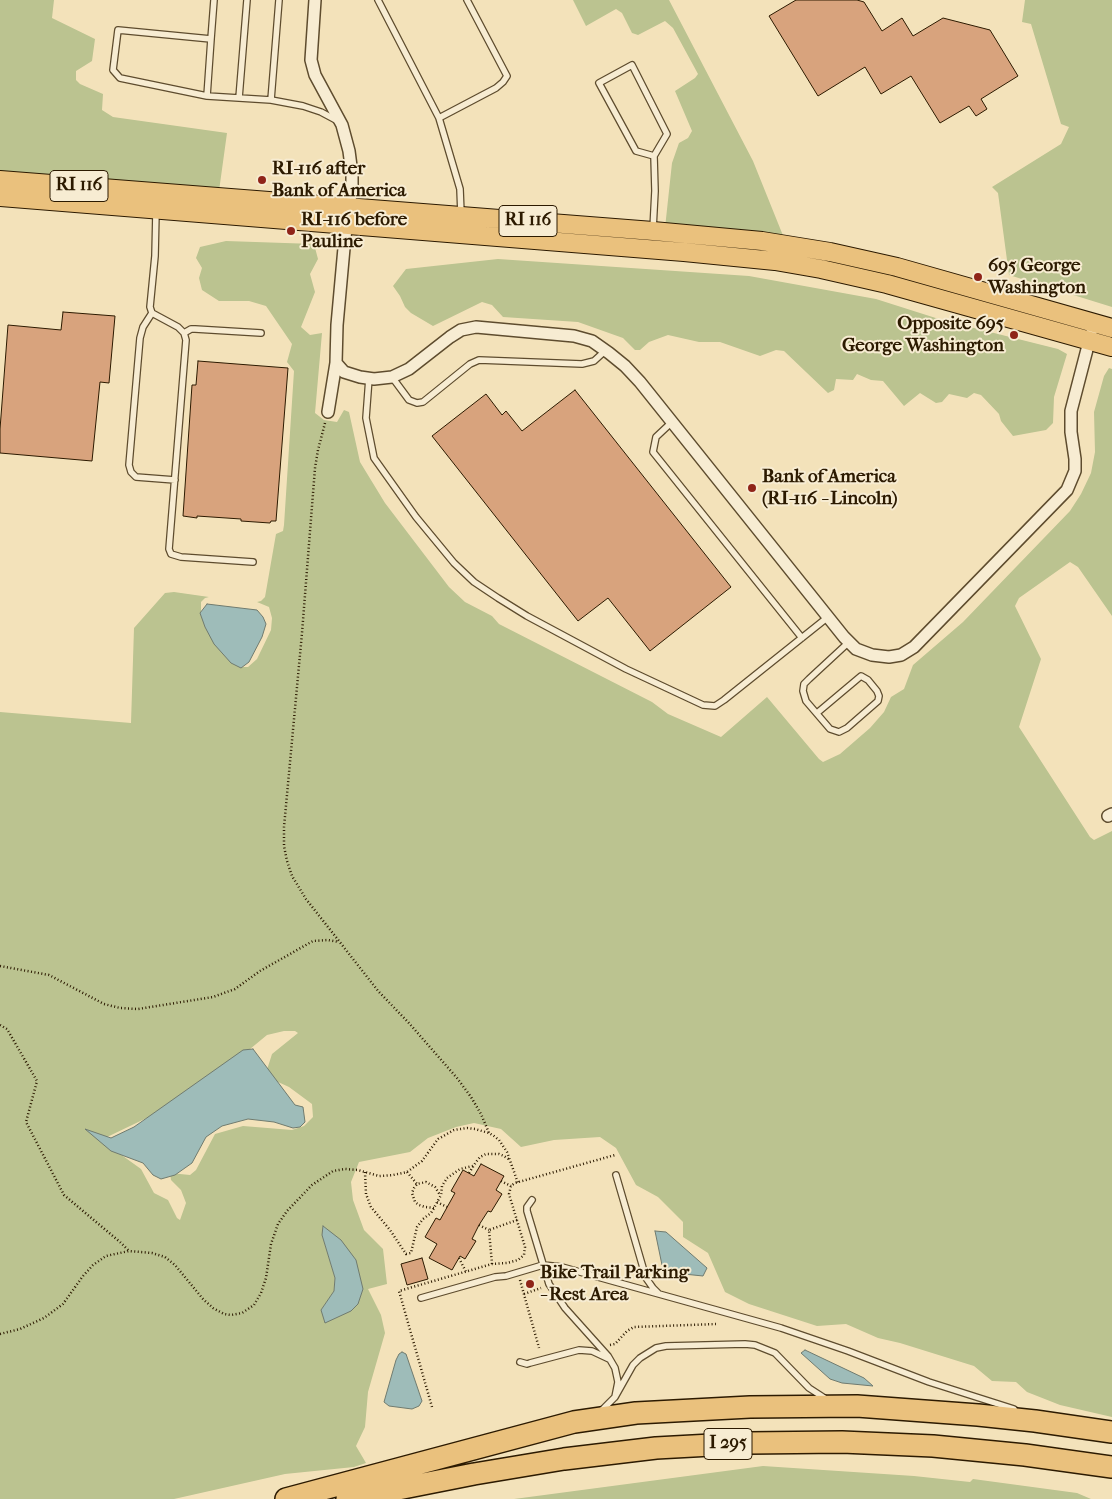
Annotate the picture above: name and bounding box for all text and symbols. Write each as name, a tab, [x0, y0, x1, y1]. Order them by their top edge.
place label: RI-116 after Bank of America	[272, 158, 406, 202]
road number: RI 116	[50, 170, 108, 202]
marker: RI-116 after Bank of America	[256, 174, 268, 186]
road number: RI 116	[499, 206, 557, 237]
place label: RI-116 before Pauline	[301, 209, 407, 253]
marker: RI-116 before Pauline	[285, 225, 297, 237]
place label: 695 George Washington	[988, 255, 1086, 299]
marker: 695 George Washington	[972, 271, 984, 283]
place label: Opposite 695 George Washington	[842, 313, 1004, 357]
marker: Opposite 695 George Washington	[1008, 329, 1020, 341]
place label: Bank of America (RI-116 - Lincoln)	[762, 466, 898, 510]
marker: Bank of America (RI-116 - Lincoln)	[746, 482, 758, 494]
place label: Bike Trail Parking - Rest Area	[540, 1262, 689, 1306]
marker: Bike Trail Parking - Rest Area	[524, 1278, 536, 1290]
road number: I 295	[704, 1428, 752, 1460]

